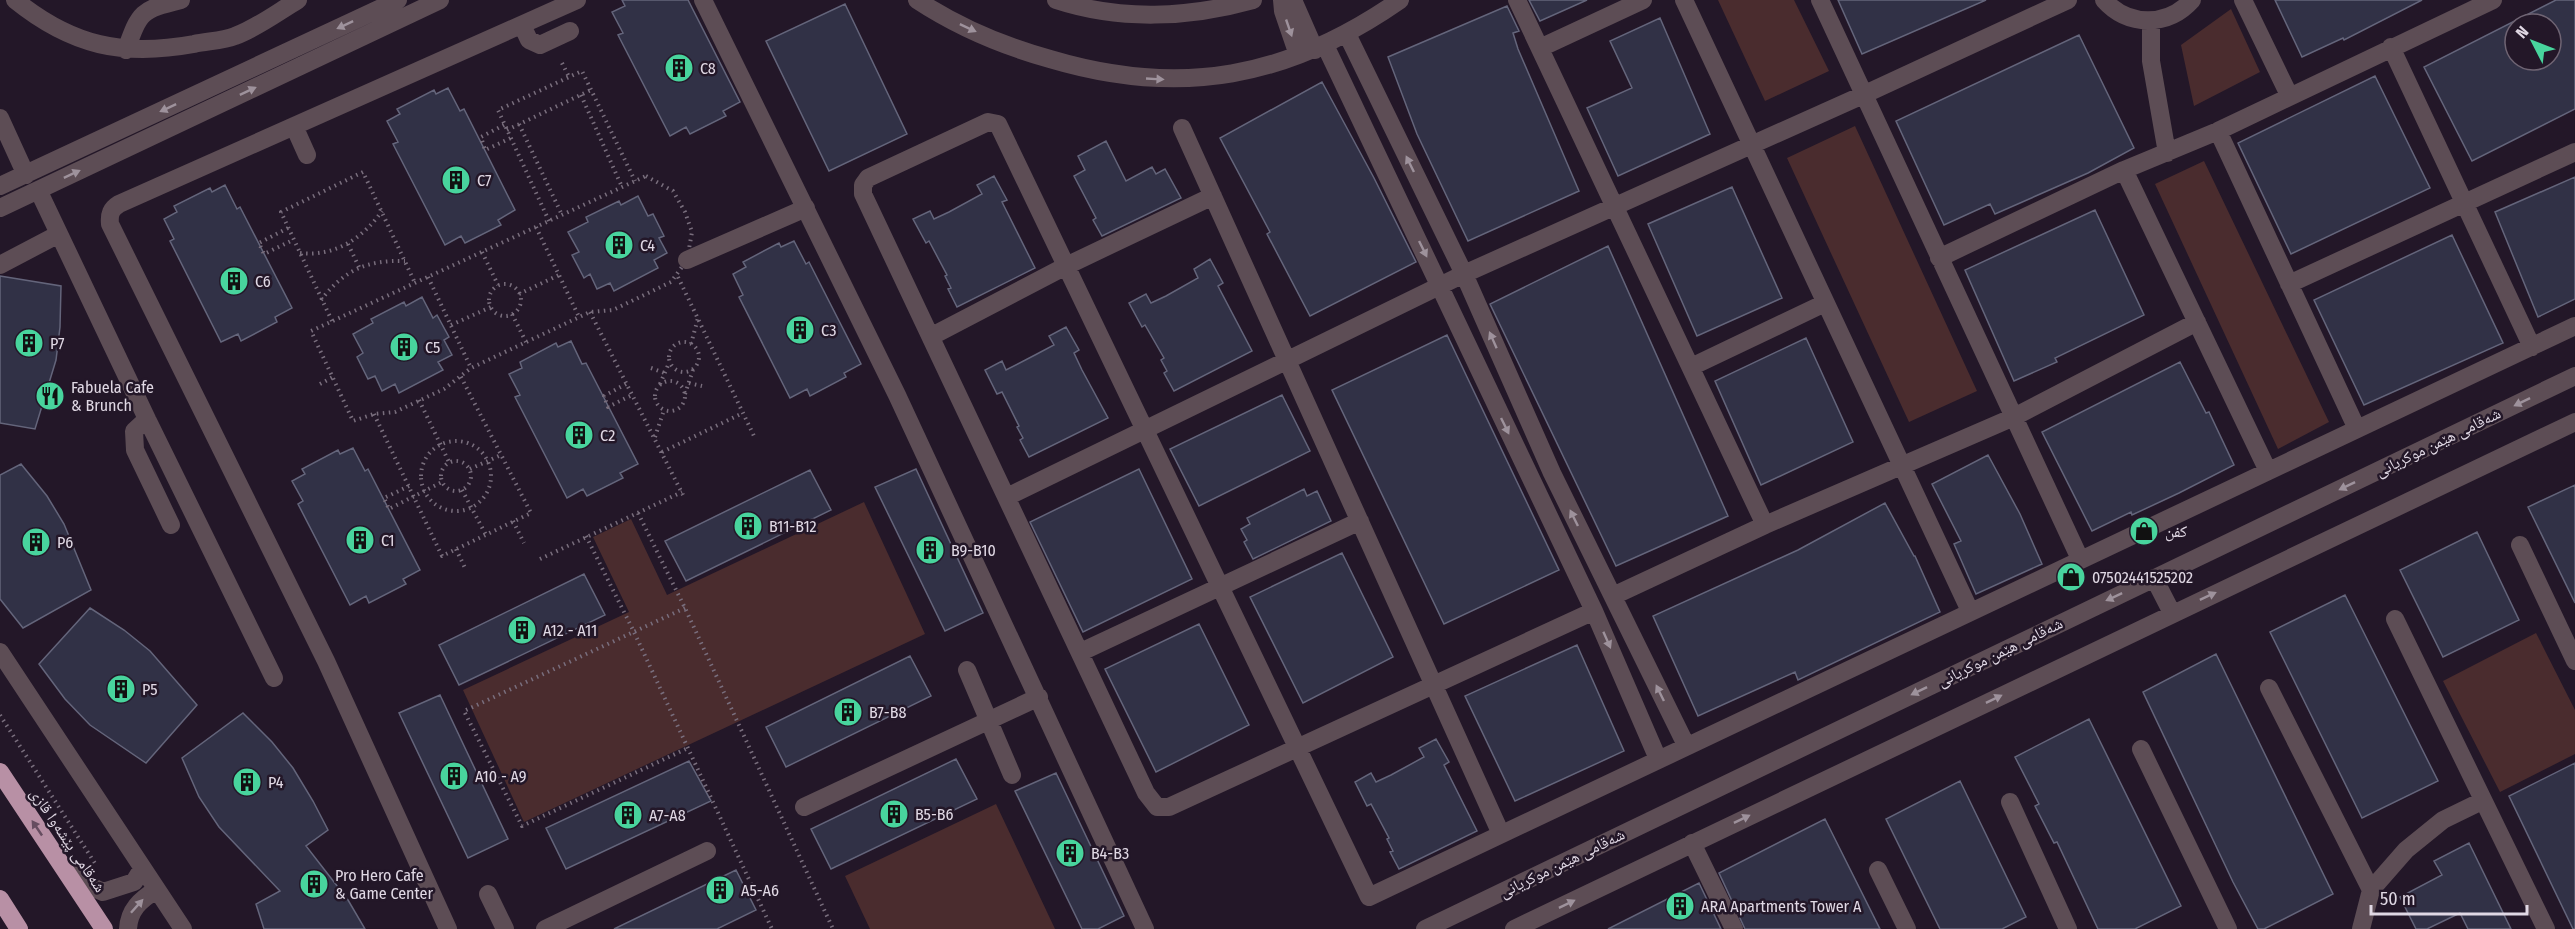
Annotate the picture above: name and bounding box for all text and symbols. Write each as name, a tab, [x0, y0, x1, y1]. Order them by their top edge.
north arrow	[2503, 12, 2563, 72]
one-way arrow	[1284, 19, 1294, 37]
one-way arrow	[336, 20, 353, 29]
text: N	[2512, 22, 2532, 42]
one-way arrow	[959, 24, 976, 33]
building icon: C8	[663, 52, 695, 84]
place label: C8	[700, 59, 716, 78]
one-way arrow	[1145, 74, 1164, 83]
one-way arrow	[240, 86, 257, 95]
one-way arrow	[160, 103, 177, 112]
one-way arrow	[1406, 155, 1416, 173]
building icon: C7	[440, 164, 472, 196]
one-way arrow	[63, 170, 80, 179]
place label: C7	[477, 171, 492, 190]
building icon: C4	[603, 229, 635, 261]
place label: C4	[640, 236, 655, 255]
one-way arrow	[1418, 241, 1427, 258]
building icon: C6	[218, 265, 250, 297]
place label: C6	[255, 272, 271, 291]
building icon: C3	[784, 314, 816, 346]
place label: C3	[821, 321, 836, 340]
building icon: P7	[13, 327, 45, 359]
building icon: C5	[388, 331, 420, 363]
one-way arrow	[1489, 332, 1498, 349]
place label: P7	[50, 334, 65, 353]
place label: C5	[425, 338, 440, 357]
place label: Fabuela Cafe & Brunch	[71, 378, 154, 415]
restaurant icon: Fabuela Cafe & Brunch	[34, 380, 66, 412]
one-way arrow	[2514, 397, 2531, 406]
street label: شەقامی هێمن موکریانی	[2372, 403, 2504, 481]
one-way arrow	[1501, 417, 1510, 434]
building icon: C2	[563, 419, 595, 451]
place label: C2	[600, 426, 615, 445]
one-way arrow	[2338, 482, 2355, 491]
one-way arrow	[1570, 509, 1579, 526]
building icon: B11-B12	[732, 510, 764, 542]
shop icon: كفن	[2128, 515, 2160, 547]
place label: B11-B12	[769, 517, 817, 536]
place label: كفن	[2165, 522, 2188, 542]
building icon: C1	[344, 524, 376, 556]
building icon: P6	[20, 526, 52, 558]
place label: C1	[381, 531, 395, 550]
place label: P6	[57, 533, 73, 552]
building icon: B9-B10	[914, 534, 946, 566]
place label: B9-B10	[951, 541, 996, 560]
shop icon: 07502441525202	[2055, 561, 2087, 593]
place label: 07502441525202	[2092, 568, 2193, 587]
one-way arrow	[2199, 591, 2216, 601]
one-way arrow	[2105, 593, 2122, 602]
street label: شەقامی هێمن موکریانی	[1934, 613, 2066, 691]
building icon: A12 - A11	[506, 614, 538, 646]
place label: A12 - A11	[543, 621, 597, 640]
one-way arrow	[1602, 632, 1611, 649]
building icon: P5	[105, 673, 137, 705]
place label: P5	[142, 680, 157, 699]
one-way arrow	[1656, 684, 1665, 701]
one-way arrow	[1910, 686, 1927, 695]
one-way arrow	[1985, 694, 2002, 703]
building icon: B7-B8	[832, 696, 864, 728]
place label: B7-B8	[869, 703, 906, 722]
building icon: A10 - A9	[438, 760, 470, 792]
building icon: P4	[231, 766, 263, 798]
place label: A10 - A9	[475, 767, 527, 786]
place label: P4	[268, 773, 284, 792]
street label: شەقامی پێشەوا قازی	[25, 784, 110, 896]
building icon: B5-B6	[878, 798, 910, 830]
building icon: A7-A8	[612, 799, 644, 831]
place label: B5-B6	[915, 805, 954, 824]
place label: A7-A8	[649, 806, 686, 825]
one-way arrow	[1734, 815, 1751, 824]
one-way arrow	[32, 820, 43, 836]
street label: شەقامی هێمن موکریانی	[1496, 824, 1628, 902]
building icon: B4-B3	[1054, 837, 1086, 869]
place label: B4-B3	[1091, 844, 1129, 863]
place label: Pro Hero Cafe & Game Center	[335, 866, 433, 903]
building icon: Pro Hero Cafe & Game Center	[298, 868, 330, 900]
building icon: A5-A6	[704, 874, 736, 906]
scale bar	[2371, 878, 2527, 916]
place label: A5-A6	[741, 881, 779, 900]
text: 50 m	[2380, 888, 2416, 910]
building icon: ARA Apartments Tower A	[1664, 890, 1696, 922]
place label: ARA Apartments Tower A	[1701, 897, 1862, 916]
one-way arrow	[130, 899, 143, 914]
one-way arrow	[1558, 899, 1575, 908]

